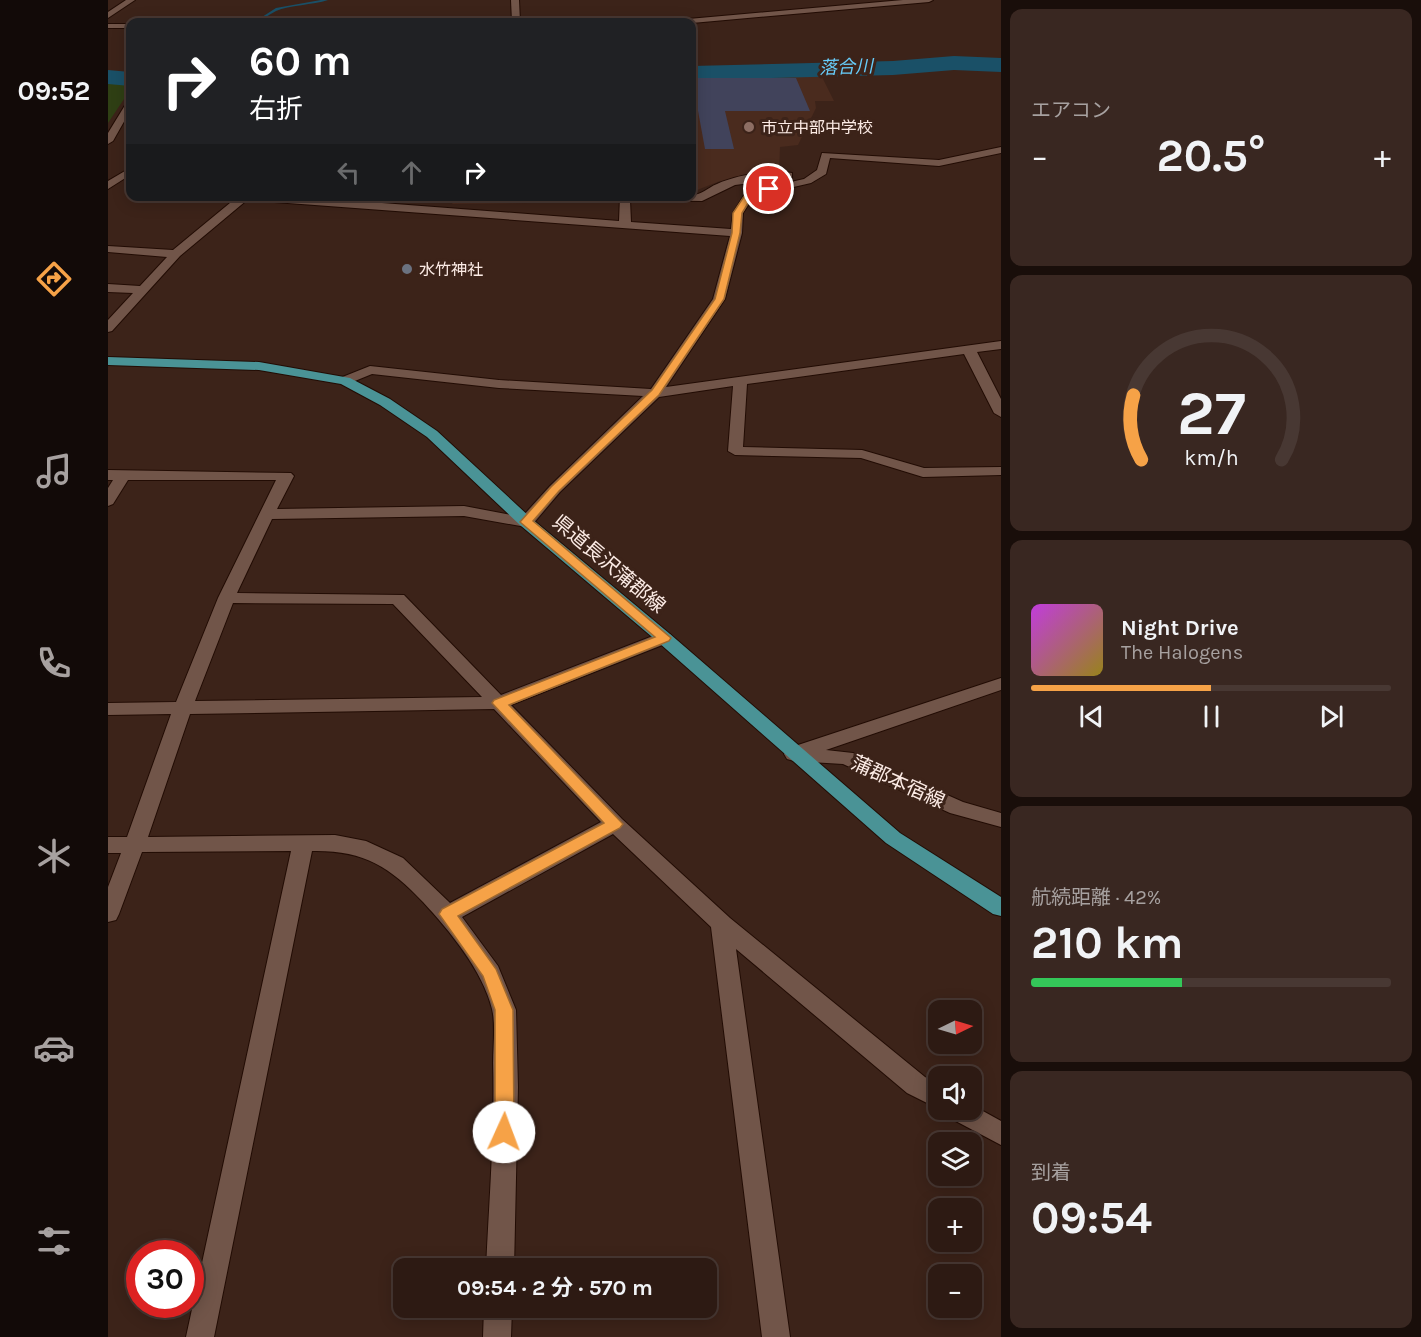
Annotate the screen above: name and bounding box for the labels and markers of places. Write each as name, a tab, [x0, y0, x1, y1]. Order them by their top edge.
place label: 市立中部中学校	[761, 118, 873, 137]
marker: 市立中部中学校	[742, 120, 756, 134]
pin	[743, 163, 794, 214]
place label: 水竹神社	[419, 260, 483, 279]
marker: 水竹神社	[400, 262, 414, 276]

